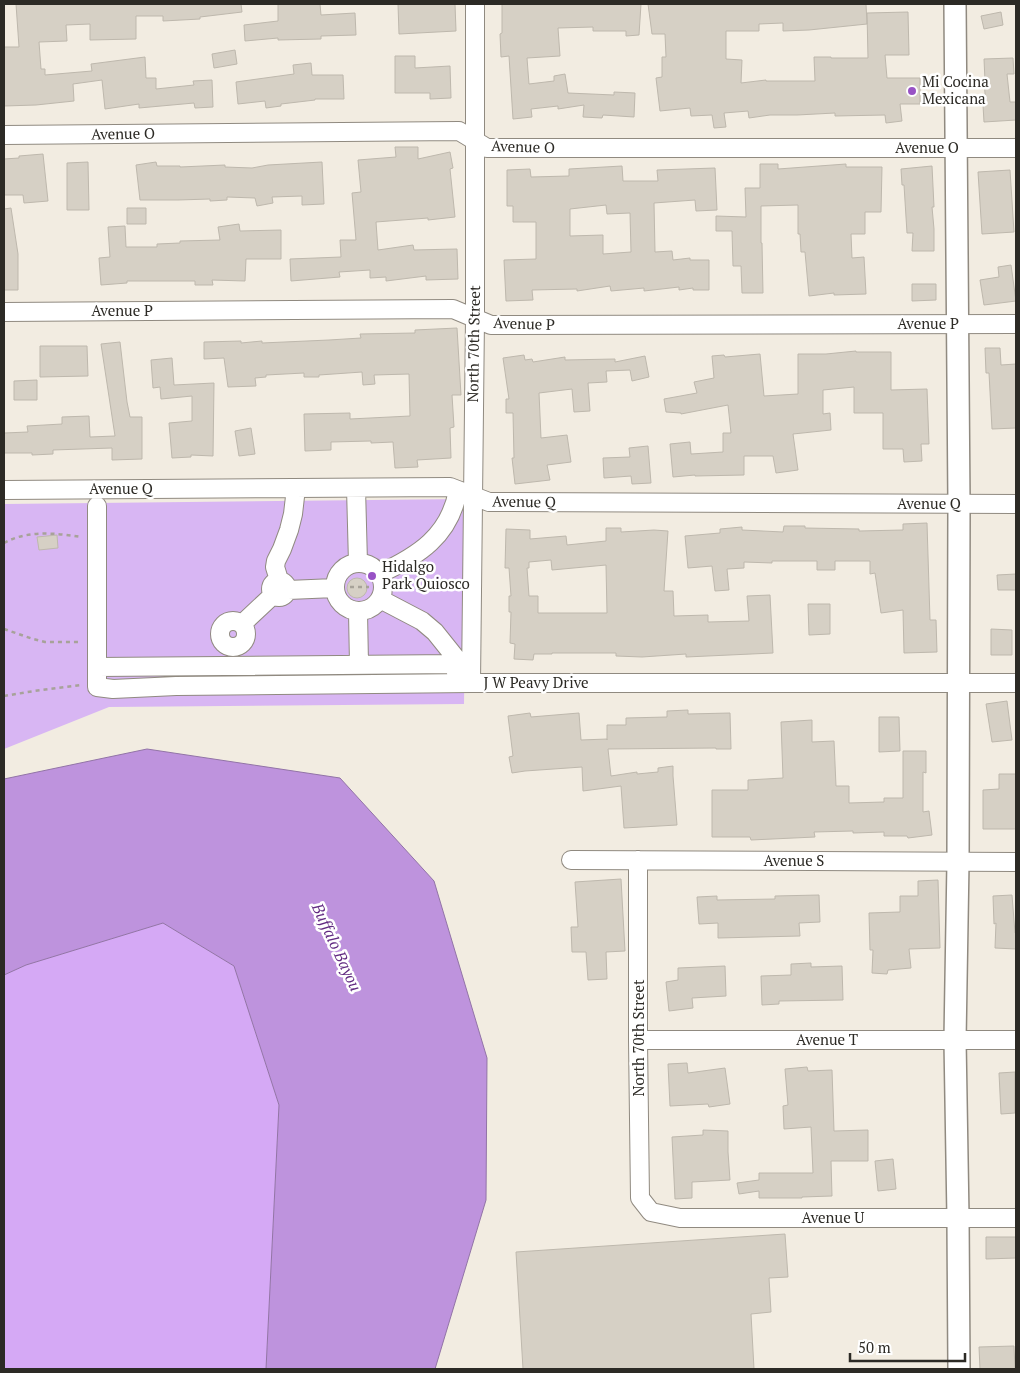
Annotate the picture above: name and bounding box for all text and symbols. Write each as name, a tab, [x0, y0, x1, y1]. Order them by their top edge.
place label: Mi Cocina Mexicana	[922, 71, 989, 108]
marker: Mi Cocina Mexicana	[906, 85, 918, 97]
street label: Avenue O	[91, 122, 155, 144]
street label: Avenue O	[491, 135, 555, 157]
street label: Avenue O	[895, 137, 959, 157]
street label: North 70th Street	[462, 285, 484, 403]
street label: Avenue P	[91, 300, 153, 320]
street label: Avenue P	[493, 312, 555, 334]
street label: Avenue P	[897, 313, 959, 333]
street label: Avenue Q	[89, 478, 154, 498]
street label: Avenue Q	[492, 490, 557, 512]
street label: Avenue Q	[897, 493, 962, 513]
place label: Hidalgo Park Quiosco	[382, 556, 470, 593]
marker: Hidalgo Park Quiosco	[366, 570, 378, 582]
street label: J W Peavy Drive	[483, 672, 589, 692]
street label: Avenue S	[764, 850, 824, 870]
water label: Buffalo Bayou	[307, 898, 367, 995]
street label: North 70th Street	[628, 979, 648, 1097]
street label: Avenue T	[796, 1029, 858, 1049]
street label: Avenue U	[802, 1207, 864, 1227]
scale bar	[850, 1330, 965, 1362]
text: 50 m	[858, 1337, 891, 1357]

